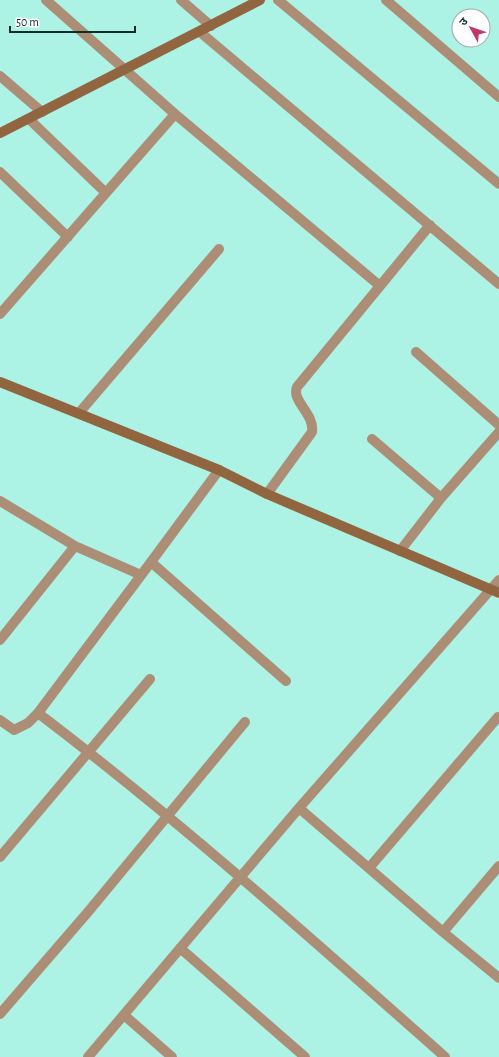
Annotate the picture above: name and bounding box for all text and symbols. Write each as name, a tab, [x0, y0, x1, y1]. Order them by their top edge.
scale bar	[10, 8, 135, 34]
north arrow	[451, 8, 491, 48]
text: उ	[457, 15, 470, 28]
text: 50 m	[16, 16, 39, 28]

